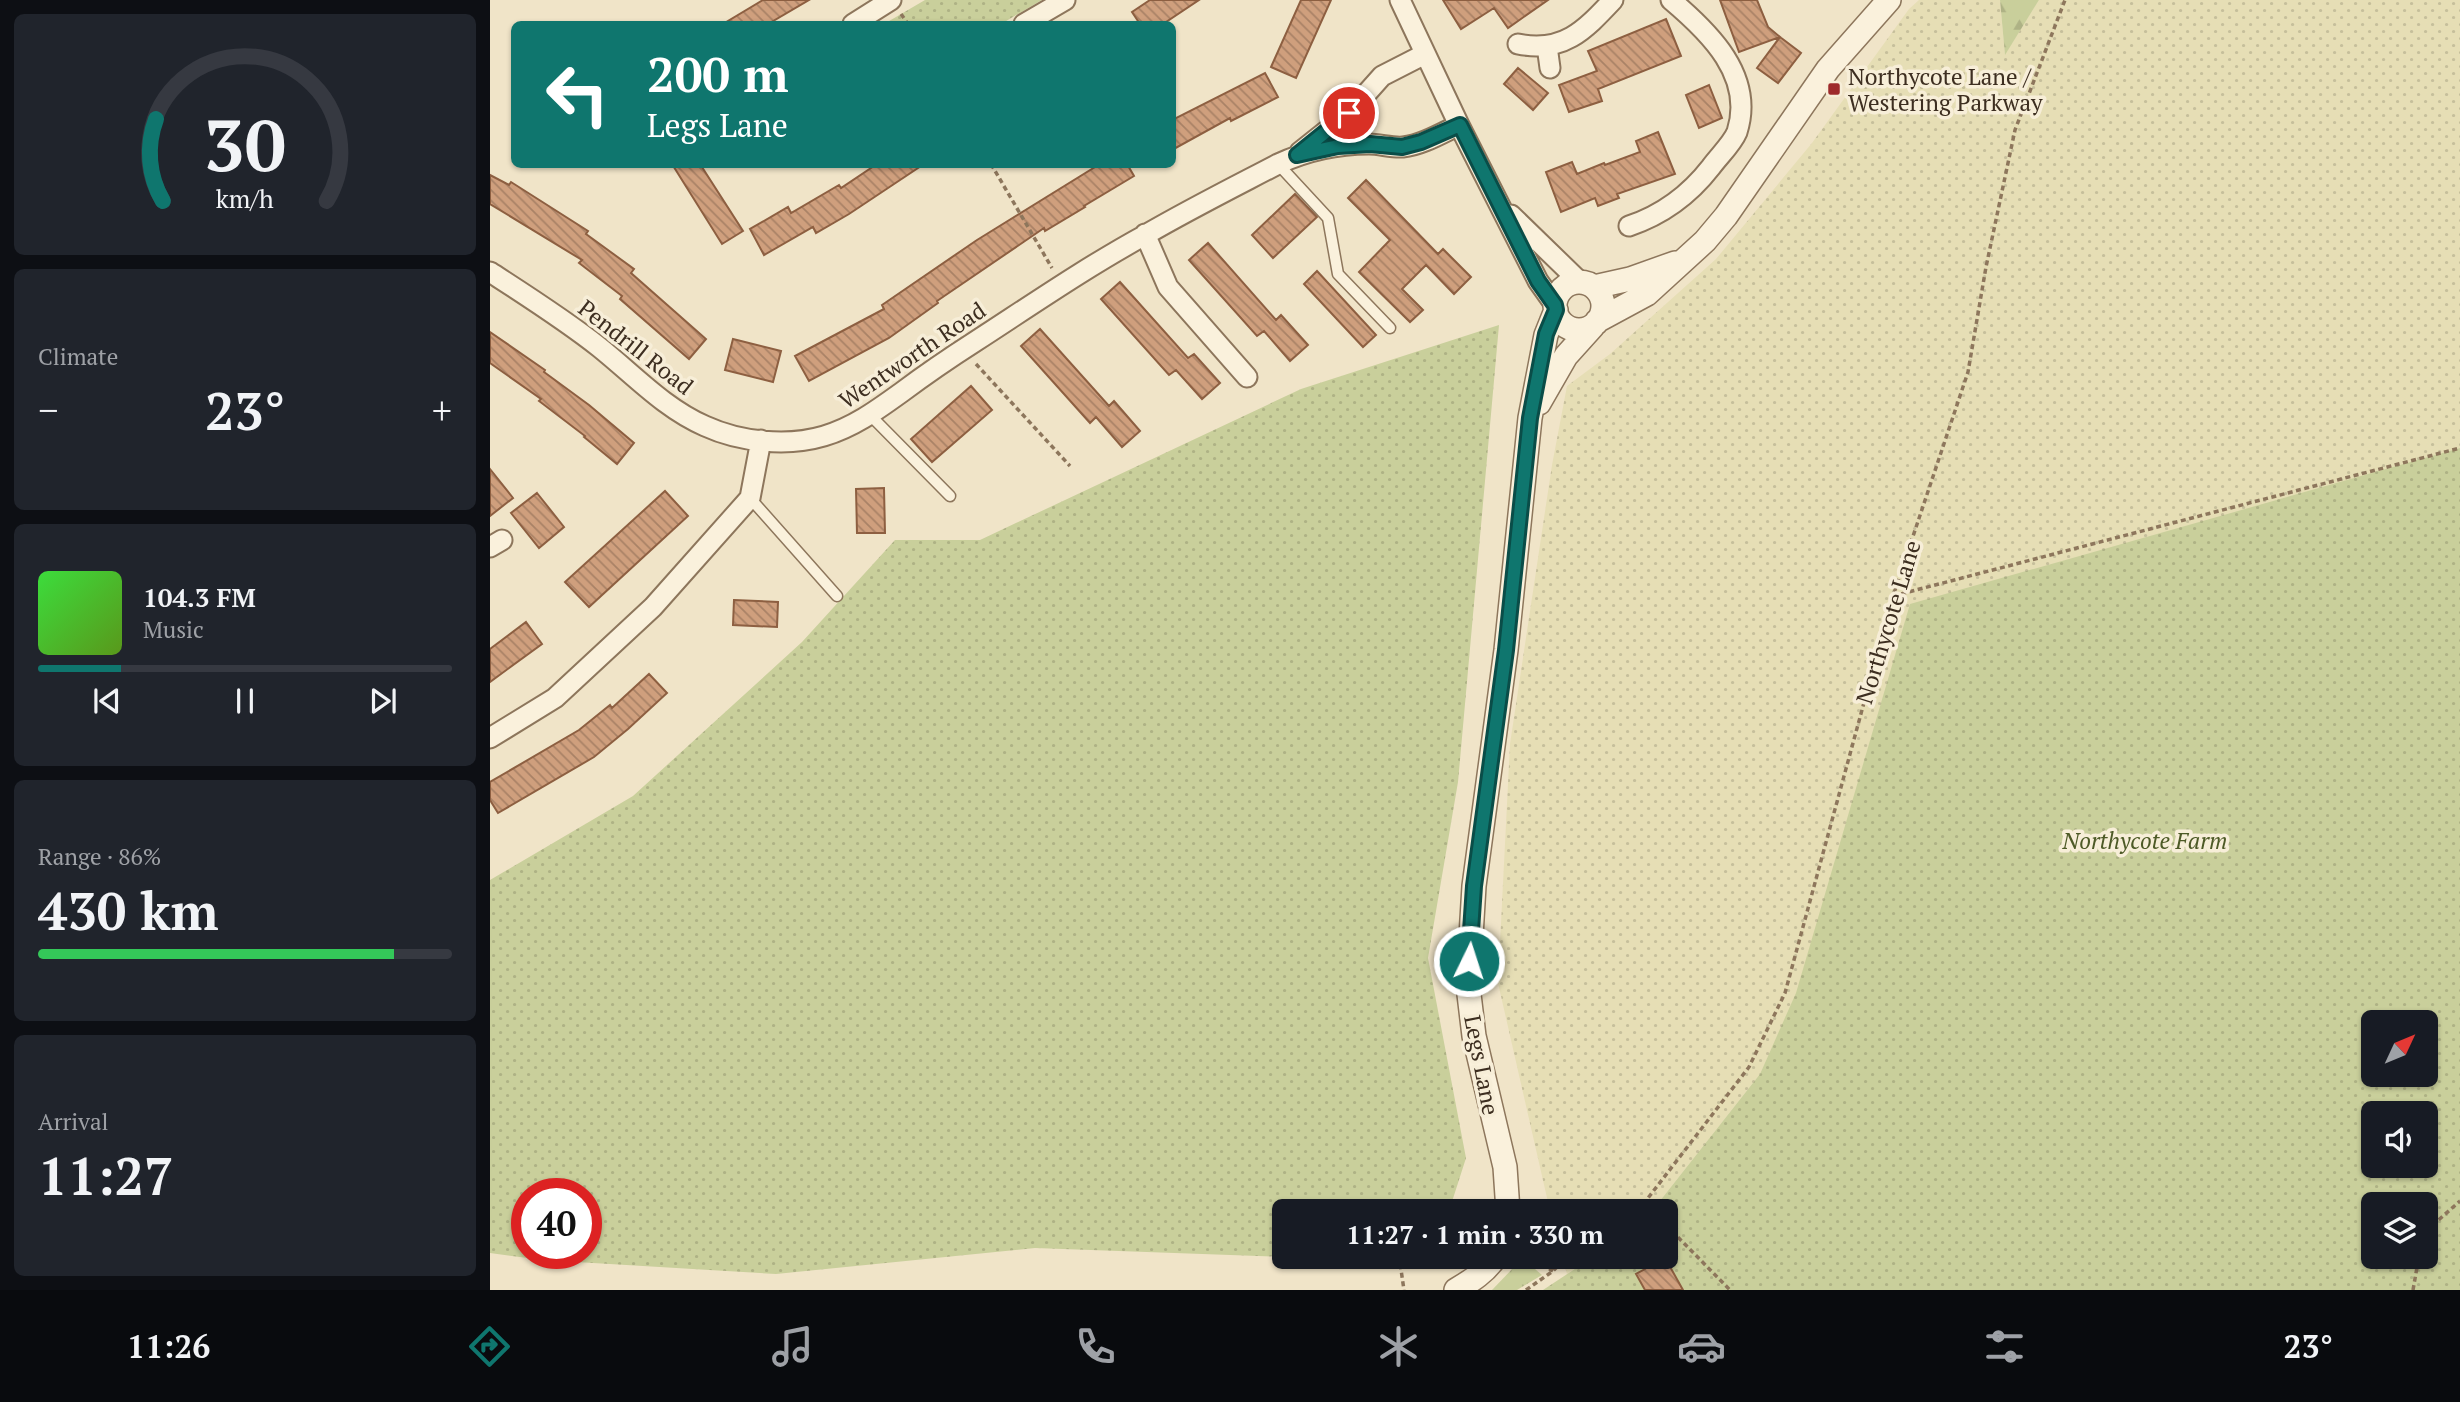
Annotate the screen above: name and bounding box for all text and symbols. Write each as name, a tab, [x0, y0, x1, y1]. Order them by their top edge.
text: 200 m	[647, 41, 789, 106]
icon: left	[532, 49, 623, 140]
place label: Northycote Lane / Westering Parkway	[1848, 61, 2043, 118]
marker: Northycote Lane / Westering Parkway	[1826, 81, 1842, 97]
pin	[1319, 83, 1379, 143]
icon: arrive	[1330, 94, 1368, 132]
text: 30	[204, 95, 286, 192]
text: Legs Lane	[647, 104, 788, 146]
text: km/h	[216, 181, 274, 214]
street label: Pendrill Road	[572, 292, 700, 402]
street label: Wentworth Road	[833, 294, 992, 416]
text: Climate	[38, 341, 118, 372]
text: 23°	[205, 376, 285, 445]
text: −	[38, 385, 58, 435]
text: +	[432, 385, 452, 435]
street label: Northycote Lane	[1848, 536, 1928, 708]
text: 104.3 FM	[143, 580, 256, 614]
text: Music	[143, 614, 204, 645]
icon: previous	[88, 682, 126, 720]
icon: pause	[226, 682, 264, 720]
icon: next	[364, 682, 402, 720]
park label: Northycote Farm	[2062, 825, 2227, 856]
text: Range · 86%	[38, 841, 161, 872]
text: 430 km	[38, 876, 219, 945]
position arrow	[1432, 924, 1506, 998]
north arrow	[2361, 1010, 2438, 1087]
map controls	[2361, 1010, 2438, 1269]
street label: Legs Lane	[1457, 1012, 1507, 1118]
button: sound	[2361, 1101, 2438, 1178]
text: Arrival	[38, 1106, 109, 1137]
text: 11:27	[38, 1141, 173, 1210]
speed limit sign: 40	[511, 1178, 602, 1269]
button: layers	[2361, 1192, 2438, 1269]
text: 11:27 · 1 min · 330 m	[1346, 1217, 1604, 1251]
icon: directions	[465, 1322, 514, 1371]
icon: music	[768, 1322, 817, 1371]
icon: phone	[1071, 1322, 1120, 1371]
icon: climate	[1374, 1322, 1423, 1371]
icon: car	[1677, 1322, 1726, 1371]
icon: filters	[1980, 1322, 2029, 1371]
text: 11:26	[127, 1325, 210, 1367]
text: 23°	[2283, 1325, 2333, 1367]

